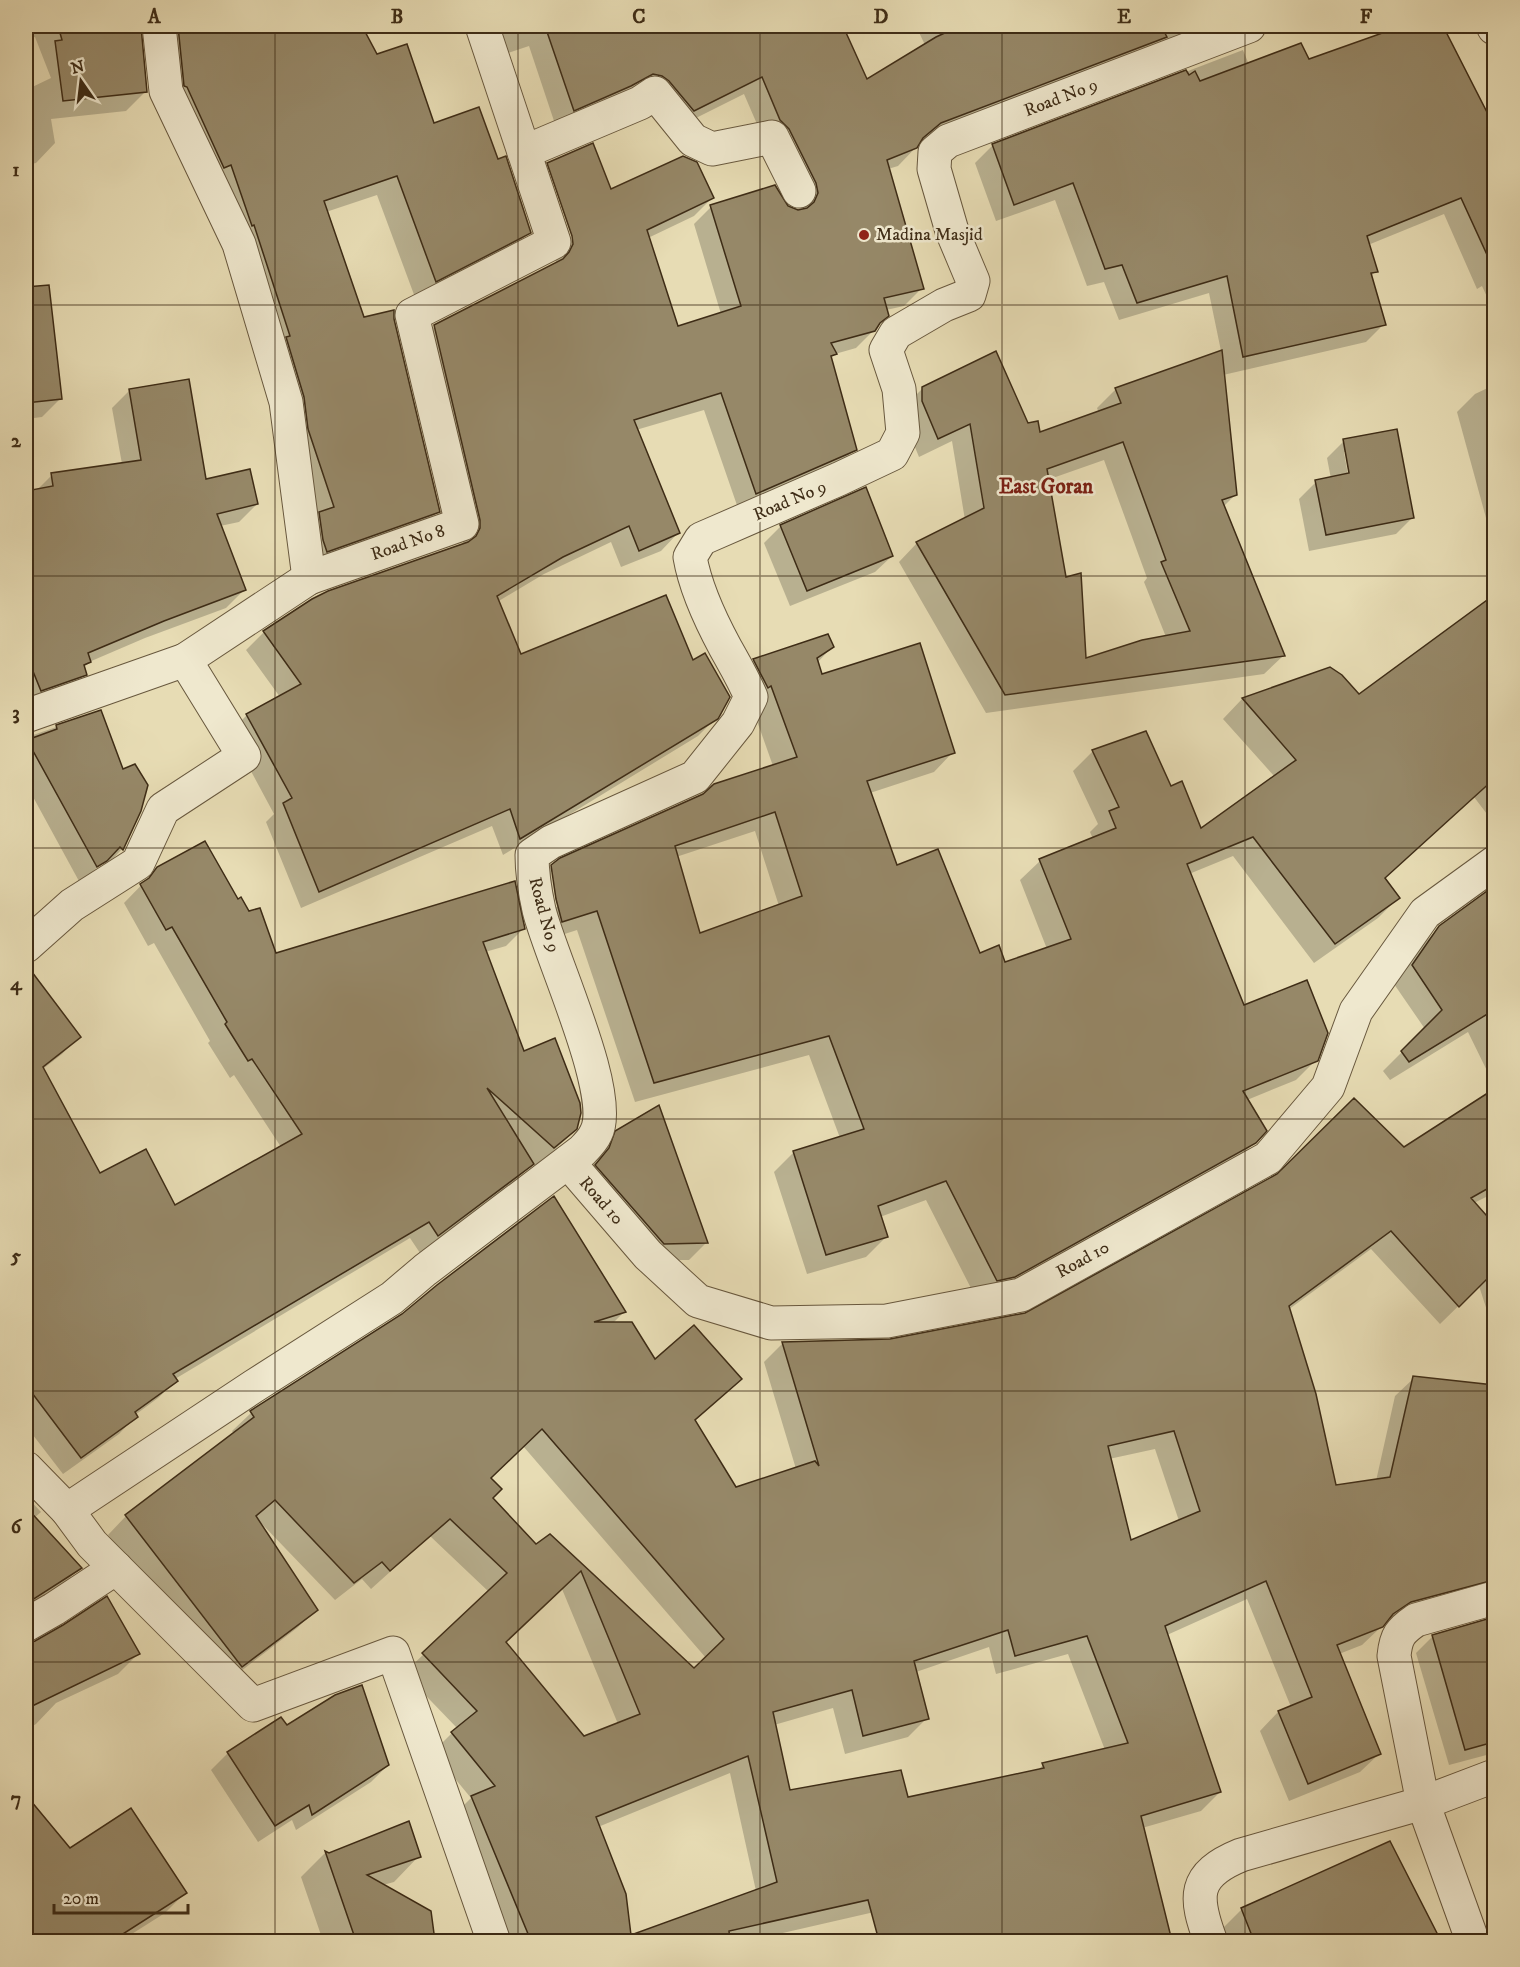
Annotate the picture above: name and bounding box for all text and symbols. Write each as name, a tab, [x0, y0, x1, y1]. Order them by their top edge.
text: A	[147, 5, 162, 30]
text: B	[391, 5, 403, 30]
text: C	[632, 5, 646, 30]
text: D	[874, 5, 889, 30]
text: E	[1117, 5, 1131, 30]
text: F	[1360, 5, 1373, 30]
north arrow	[51, 51, 111, 111]
text: N	[69, 56, 86, 79]
street label: Road No 9	[1021, 74, 1101, 122]
text: 1	[12, 158, 20, 183]
place label: Madina Masjid	[876, 224, 983, 246]
marker: Madina Masjid	[857, 228, 871, 242]
text: 2	[11, 429, 22, 454]
district label: East Goran	[999, 474, 1094, 500]
street label: Road No 9	[750, 476, 830, 526]
street label: Road No 8	[368, 520, 448, 566]
text: 3	[12, 701, 20, 726]
street label: Road No 9	[523, 875, 565, 955]
text: 4	[10, 972, 23, 997]
street label: Road 10	[574, 1172, 628, 1230]
street label: Road 10	[1053, 1236, 1113, 1284]
text: 5	[10, 1244, 21, 1269]
text: 6	[11, 1515, 23, 1540]
text: 7	[11, 1787, 21, 1812]
scale bar	[54, 1877, 188, 1915]
text: 20 m	[63, 1888, 99, 1910]

